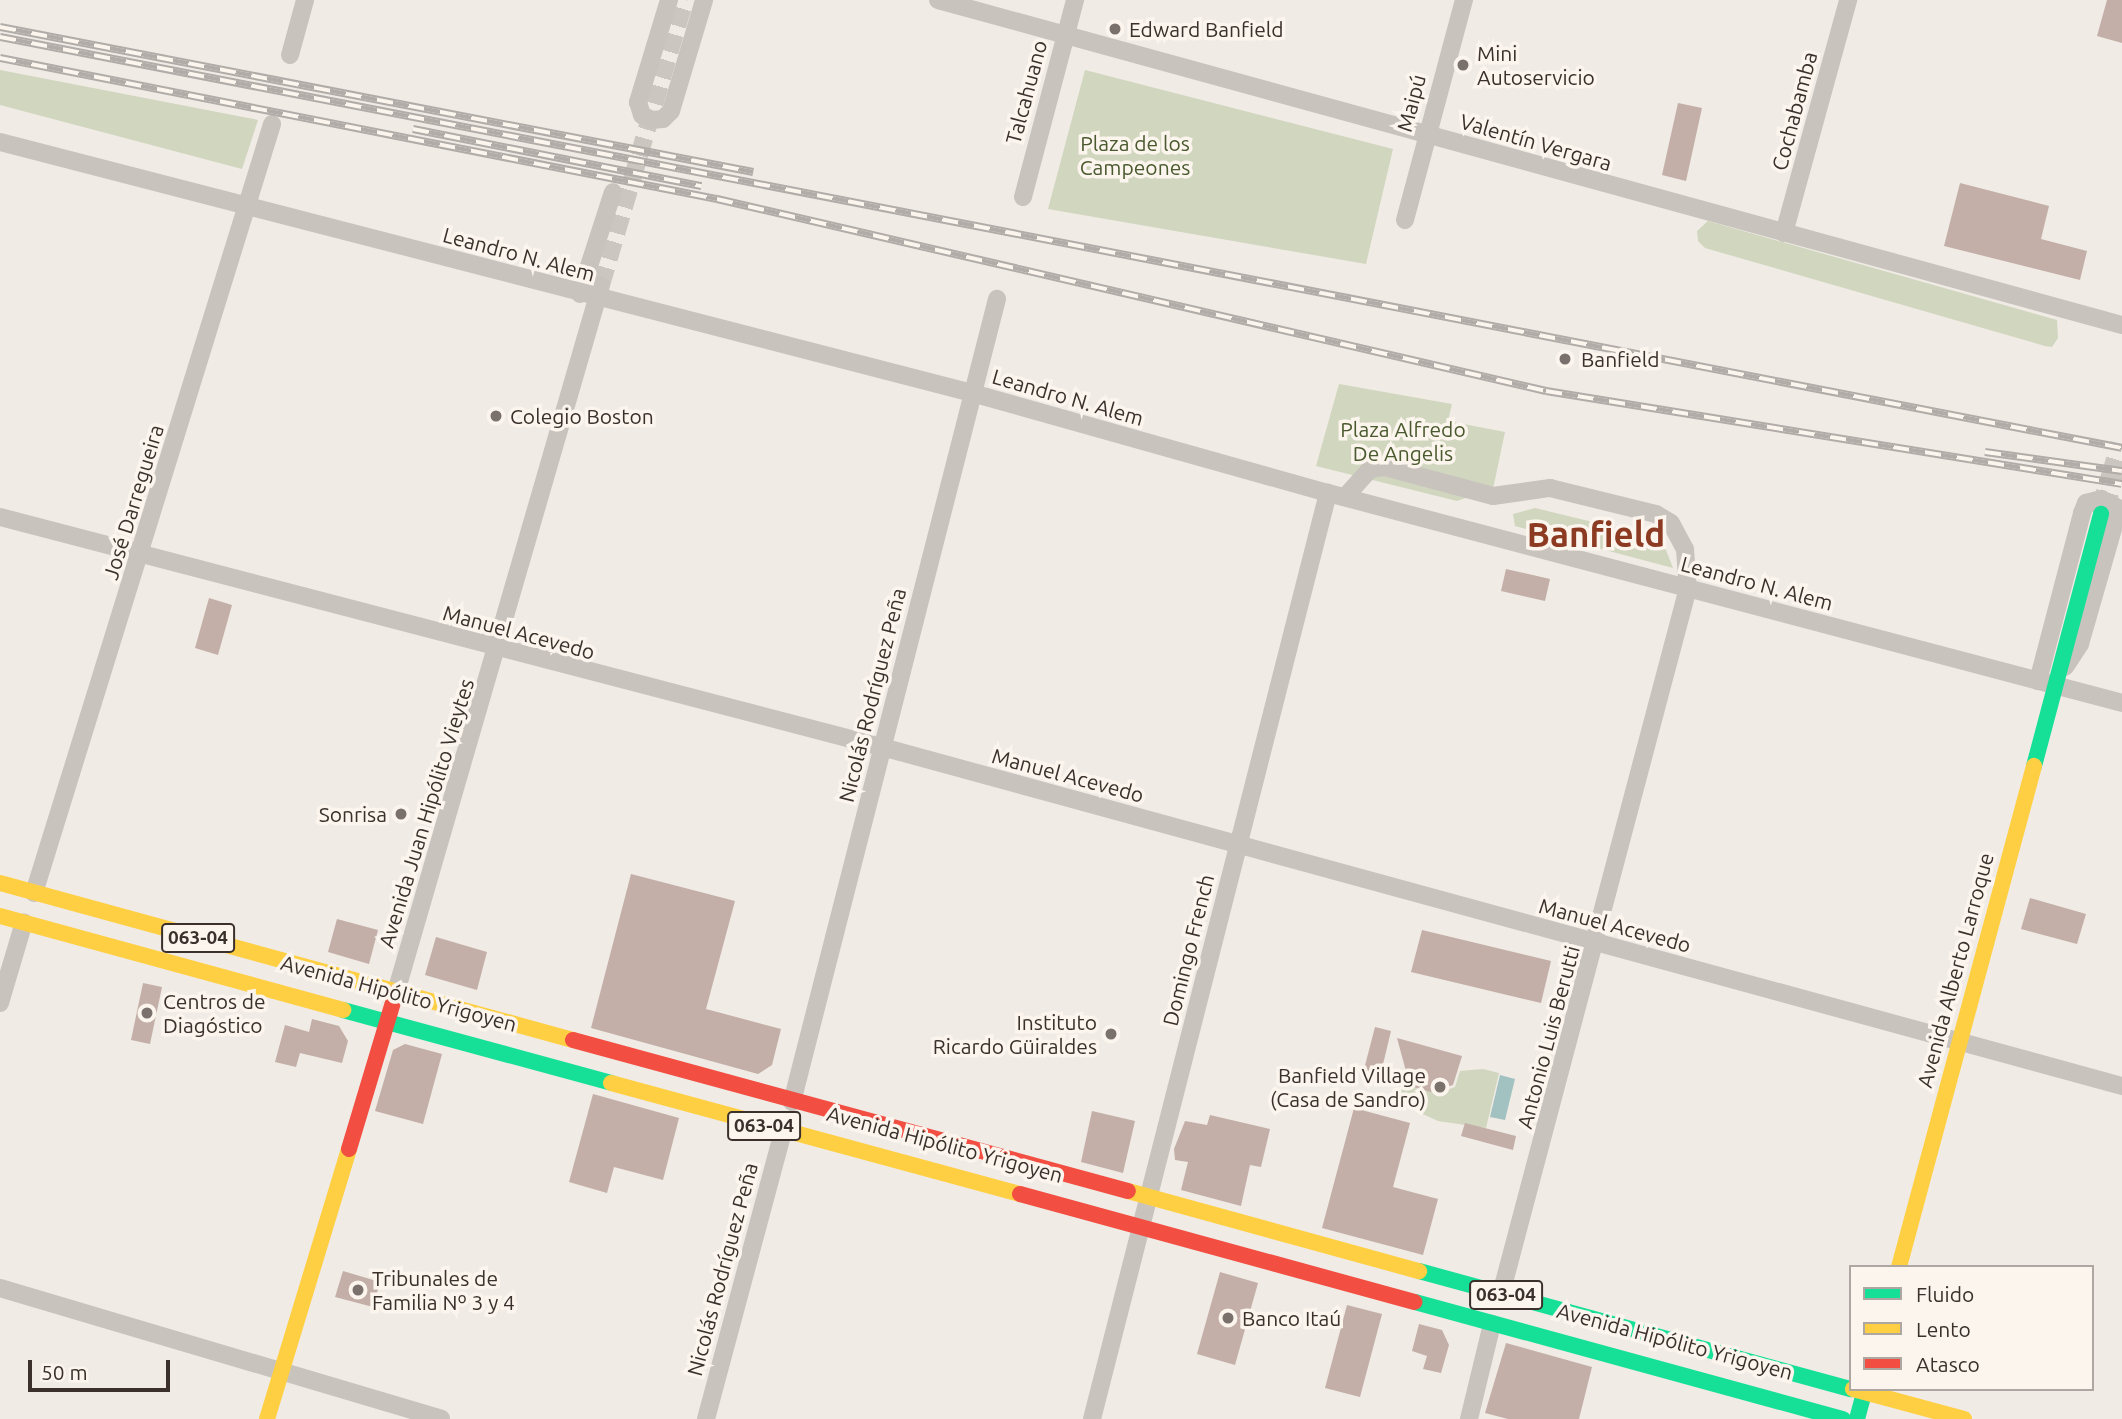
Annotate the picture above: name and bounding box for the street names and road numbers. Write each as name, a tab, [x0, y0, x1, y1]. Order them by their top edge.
street label: Talcahuano	[1000, 37, 1052, 147]
street label: Cochabamba	[1766, 49, 1822, 173]
street label: Maipú	[1391, 72, 1431, 134]
street label: Valentín Vergara	[1457, 108, 1615, 176]
street label: Leandro N. Alem	[440, 222, 598, 286]
street label: Leandro N. Alem	[989, 363, 1147, 431]
street label: José Darregueira	[97, 421, 169, 583]
street label: Leandro N. Alem	[1678, 551, 1836, 615]
street label: Nicolás Rodríguez Peña	[833, 585, 911, 805]
street label: Manuel Acevedo	[440, 600, 598, 664]
street label: Avenida Juan Hipólito Vieytes	[373, 675, 479, 951]
street label: Manuel Acevedo	[989, 743, 1147, 807]
street label: Avenida Alberto Larroque	[1912, 850, 1998, 1090]
street label: Domingo French	[1157, 872, 1219, 1028]
street label: Manuel Acevedo	[1536, 893, 1694, 957]
road number: 063-04	[160, 922, 236, 954]
street label: Antonio Luis Berutti	[1511, 943, 1585, 1131]
street label: Avenida Hipólito Yrigoyen	[278, 949, 520, 1037]
street label: Avenida Hipólito Yrigoyen	[824, 1100, 1066, 1188]
road number: 063-04	[726, 1110, 802, 1142]
street label: Nicolás Rodríguez Peña	[681, 1160, 763, 1378]
road number: 063-04	[1468, 1280, 1544, 1310]
street label: Avenida Hipólito Yrigoyen	[1554, 1297, 1796, 1385]

